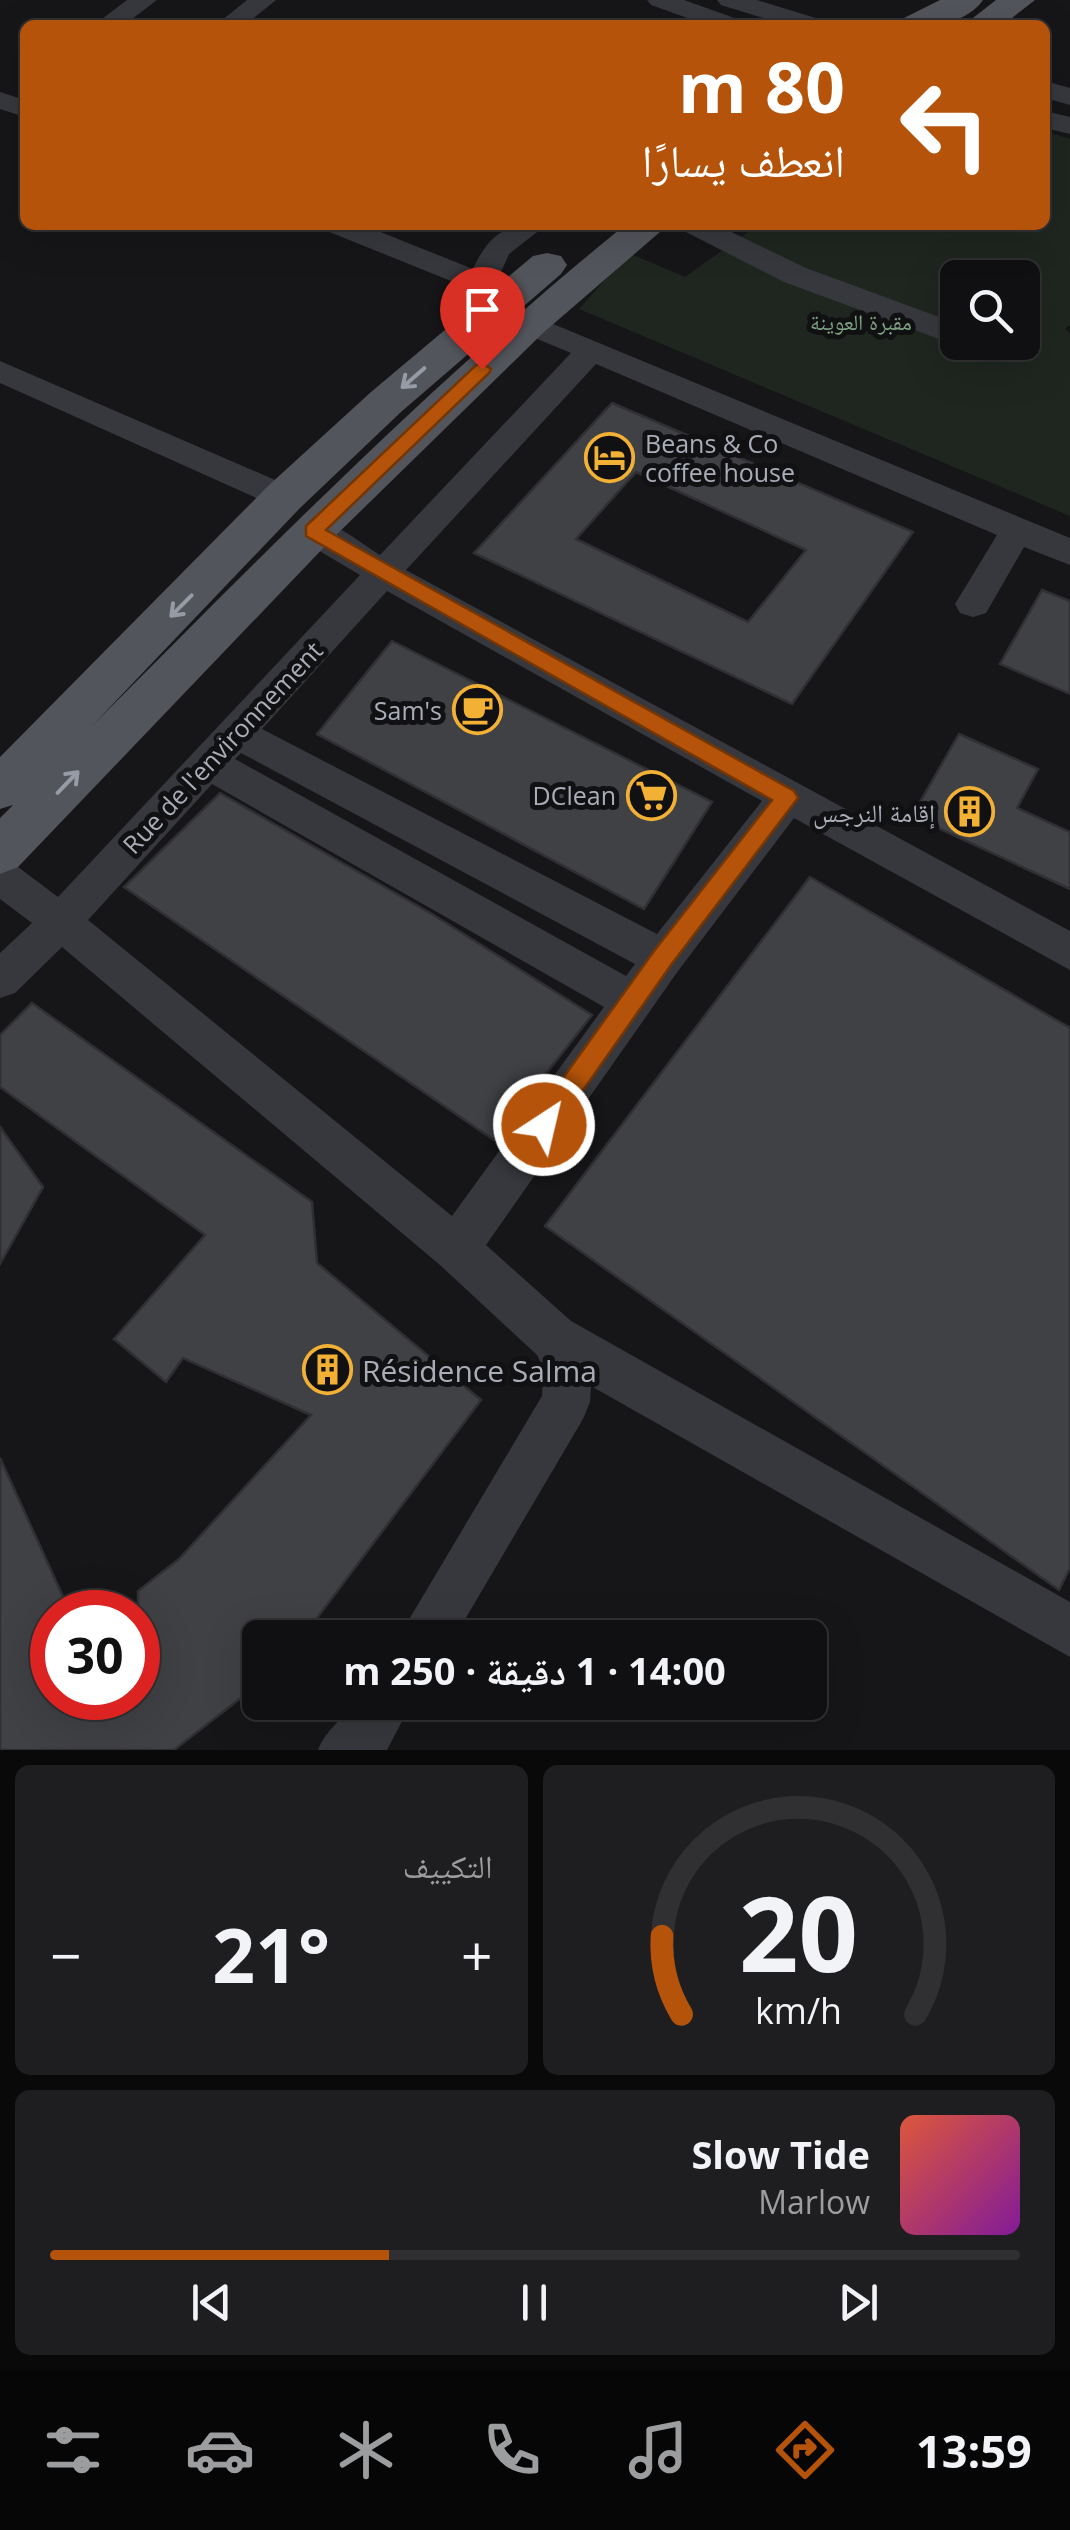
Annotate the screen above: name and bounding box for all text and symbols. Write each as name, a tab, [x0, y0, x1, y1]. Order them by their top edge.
text: 80 m	[678, 38, 845, 134]
icon: left	[880, 60, 1010, 190]
text: انعطف يسارًا	[642, 129, 845, 190]
map controls	[940, 260, 1040, 360]
button: search	[940, 260, 1040, 360]
pin	[440, 267, 525, 370]
icon: arrive	[455, 282, 510, 337]
park label: مقبرة العوينة	[810, 306, 912, 336]
one-way arrow	[400, 367, 426, 389]
place label: Beans & Co coffee house	[645, 426, 795, 489]
hotel icon: Beans & Co coffee house	[584, 431, 636, 483]
one-way arrow	[170, 594, 194, 618]
street label: Rue de l'environnement	[115, 634, 329, 860]
cafe icon: Sam's	[451, 684, 503, 736]
place label: Sam's	[374, 693, 442, 727]
supermarket icon: DClean	[625, 769, 677, 821]
one-way arrow	[56, 771, 80, 795]
place label: DClean	[533, 778, 616, 812]
building icon: إقامة النرجس	[944, 786, 996, 838]
place label: إقامة النرجس	[813, 795, 935, 829]
position arrow	[492, 1073, 596, 1177]
building icon: Résidence Salma	[301, 1344, 353, 1396]
place label: Résidence Salma	[362, 1350, 597, 1391]
speed limit sign: 30	[30, 1590, 160, 1720]
text: 14:00 · 1 دقيقة · 250 m	[343, 1644, 726, 1696]
text: التكييف	[403, 1844, 493, 1887]
text: 20	[739, 1861, 858, 2002]
text: 21°	[212, 1903, 330, 2005]
text: −	[50, 1917, 81, 1992]
text: +	[461, 1917, 492, 1992]
text: km/h	[755, 1986, 842, 2034]
text: Slow Tide	[691, 2128, 870, 2180]
text: Marlow	[758, 2180, 870, 2223]
icon: previous	[184, 2275, 239, 2330]
icon: pause	[507, 2275, 562, 2330]
icon: next	[831, 2275, 886, 2330]
icon: filters	[38, 2415, 108, 2485]
icon: car	[185, 2415, 255, 2485]
icon: climate	[331, 2415, 401, 2485]
icon: phone	[477, 2415, 547, 2485]
icon: music	[623, 2415, 693, 2485]
icon: directions	[770, 2415, 840, 2485]
text: 13:59	[916, 2420, 1032, 2481]

